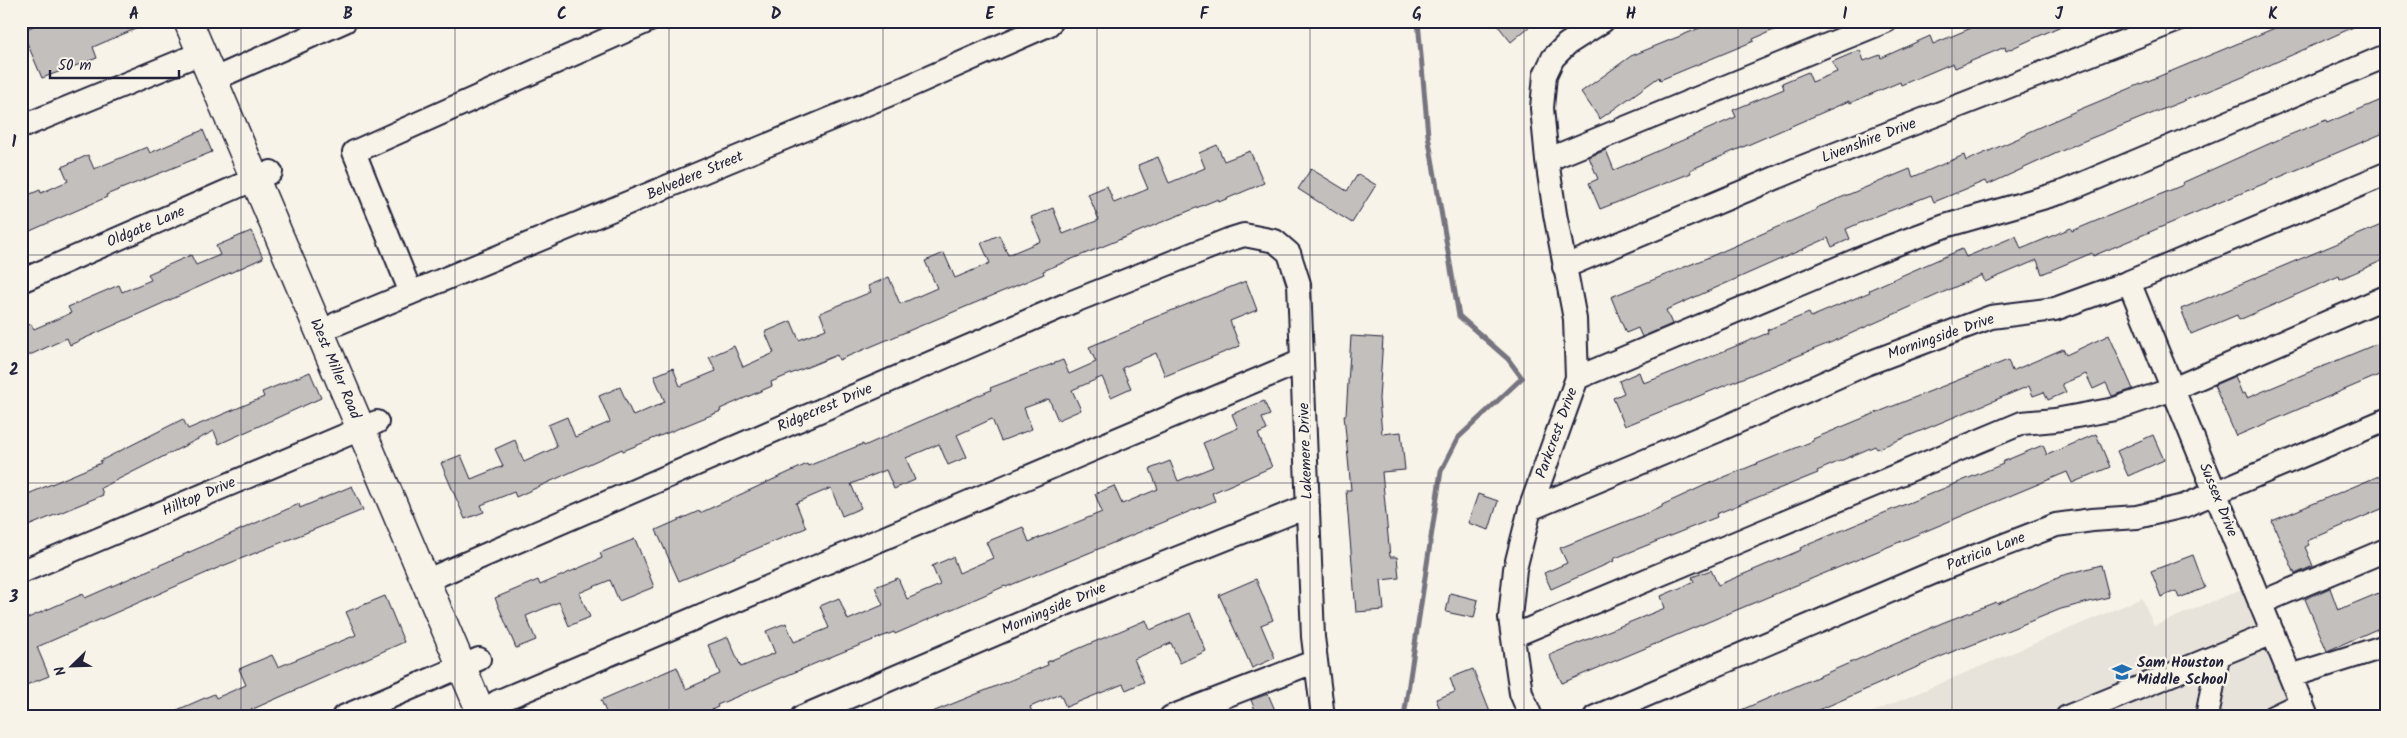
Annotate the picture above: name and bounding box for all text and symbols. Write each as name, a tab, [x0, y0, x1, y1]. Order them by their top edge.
text: A	[129, 2, 139, 27]
text: B	[343, 2, 353, 27]
text: C	[557, 2, 567, 27]
text: D	[771, 2, 782, 27]
text: E	[986, 2, 996, 27]
text: F	[1200, 2, 1210, 27]
text: G	[1412, 2, 1422, 27]
text: H	[1626, 2, 1636, 27]
text: I	[1843, 2, 1848, 27]
text: J	[2055, 2, 2064, 27]
text: K	[2268, 2, 2278, 27]
scale bar	[50, 48, 179, 80]
text: 50 m	[58, 54, 92, 78]
street label: Livenshire Drive	[1818, 112, 1920, 170]
text: 1	[12, 130, 17, 155]
street label: Belvedere Street	[643, 145, 747, 207]
street label: Oldgate Lane	[103, 200, 189, 254]
street label: Morningside Drive	[1884, 307, 1998, 367]
street label: West Miller Road	[303, 315, 367, 424]
text: 2	[9, 358, 19, 383]
street label: Ridgecrest Drive	[774, 377, 877, 439]
street label: Parkcrest Drive	[1529, 384, 1585, 482]
street label: Lakemere Drive	[1292, 402, 1320, 500]
street label: Sussex Drive	[2192, 459, 2244, 541]
street label: Hilltop Drive	[158, 471, 240, 523]
street label: Patricia Lane	[1943, 526, 2029, 578]
street label: Morningside Drive	[998, 576, 1110, 642]
text: 3	[9, 585, 19, 610]
north arrow	[48, 640, 98, 690]
place label: Sam Houston Middle School	[2137, 651, 2227, 692]
school or university icon: Sam Houston Middle School	[2111, 661, 2133, 683]
text: N	[49, 662, 73, 679]

